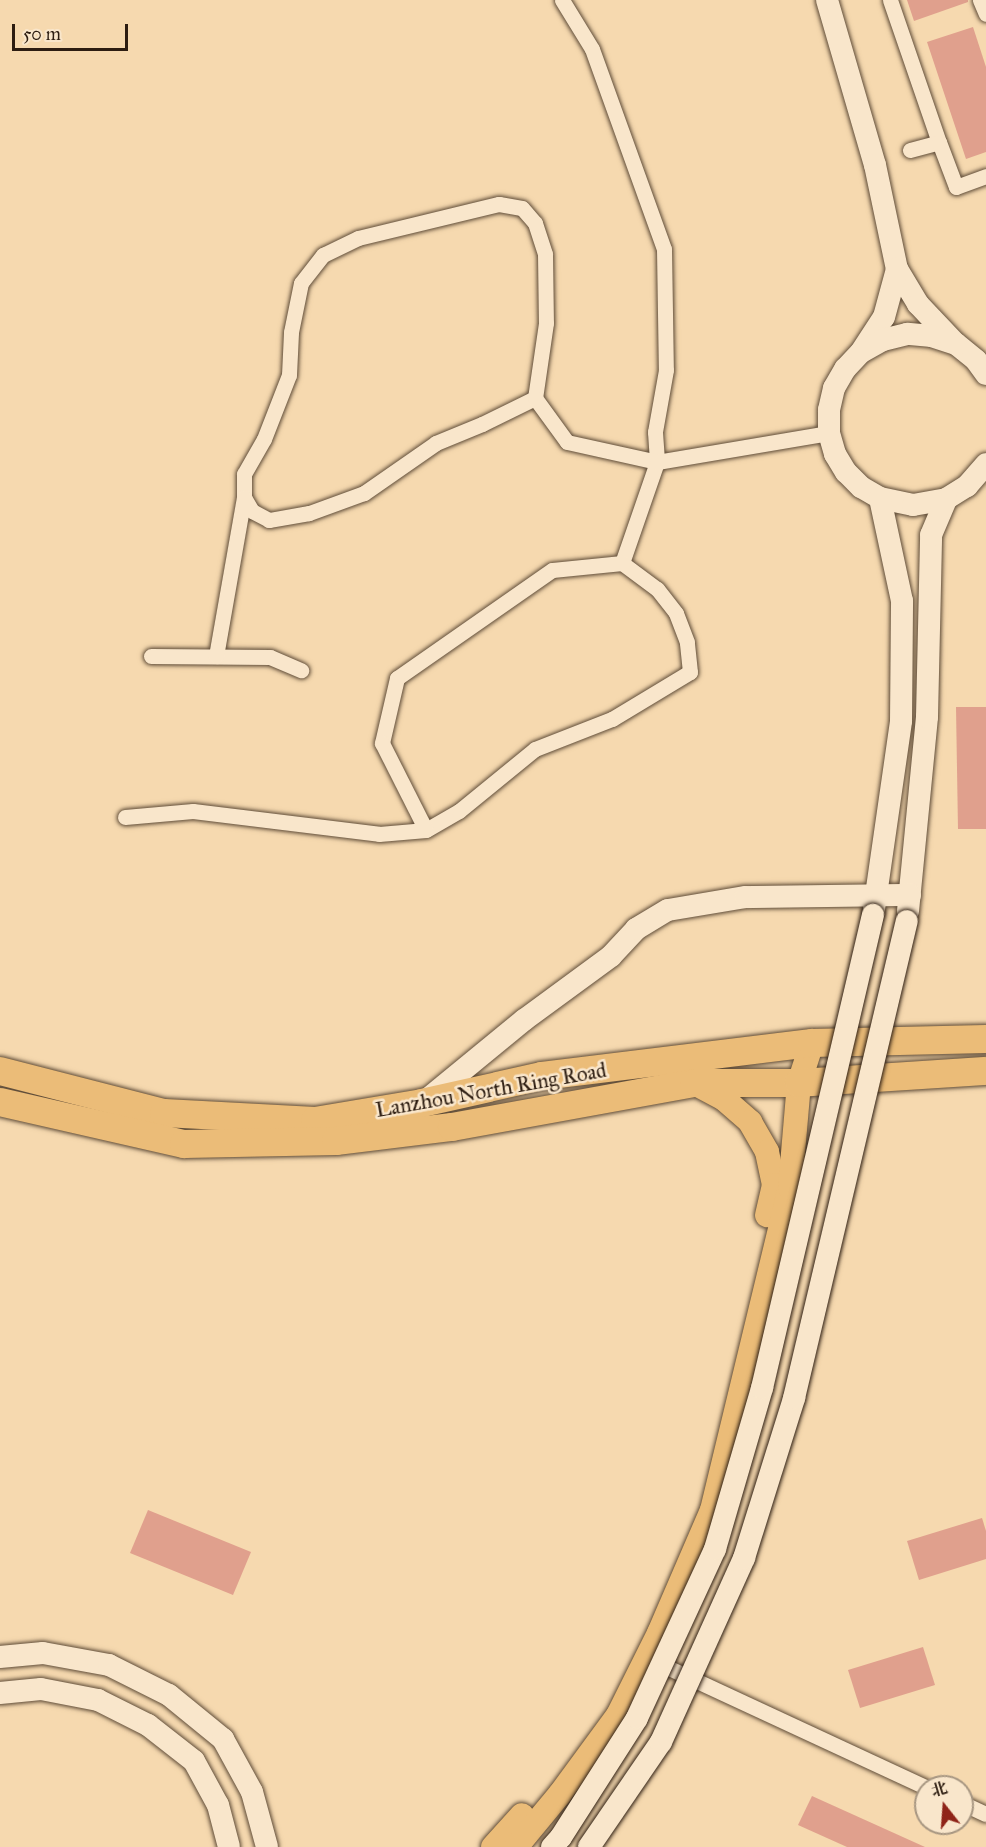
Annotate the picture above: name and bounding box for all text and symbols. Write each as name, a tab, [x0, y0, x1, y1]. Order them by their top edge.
scale bar	[15, 12, 130, 50]
text: 50 m	[23, 23, 61, 45]
street label: Lanzhou North Ring Road	[374, 1057, 608, 1123]
north arrow	[914, 1775, 974, 1835]
text: 北	[929, 1778, 950, 1801]

